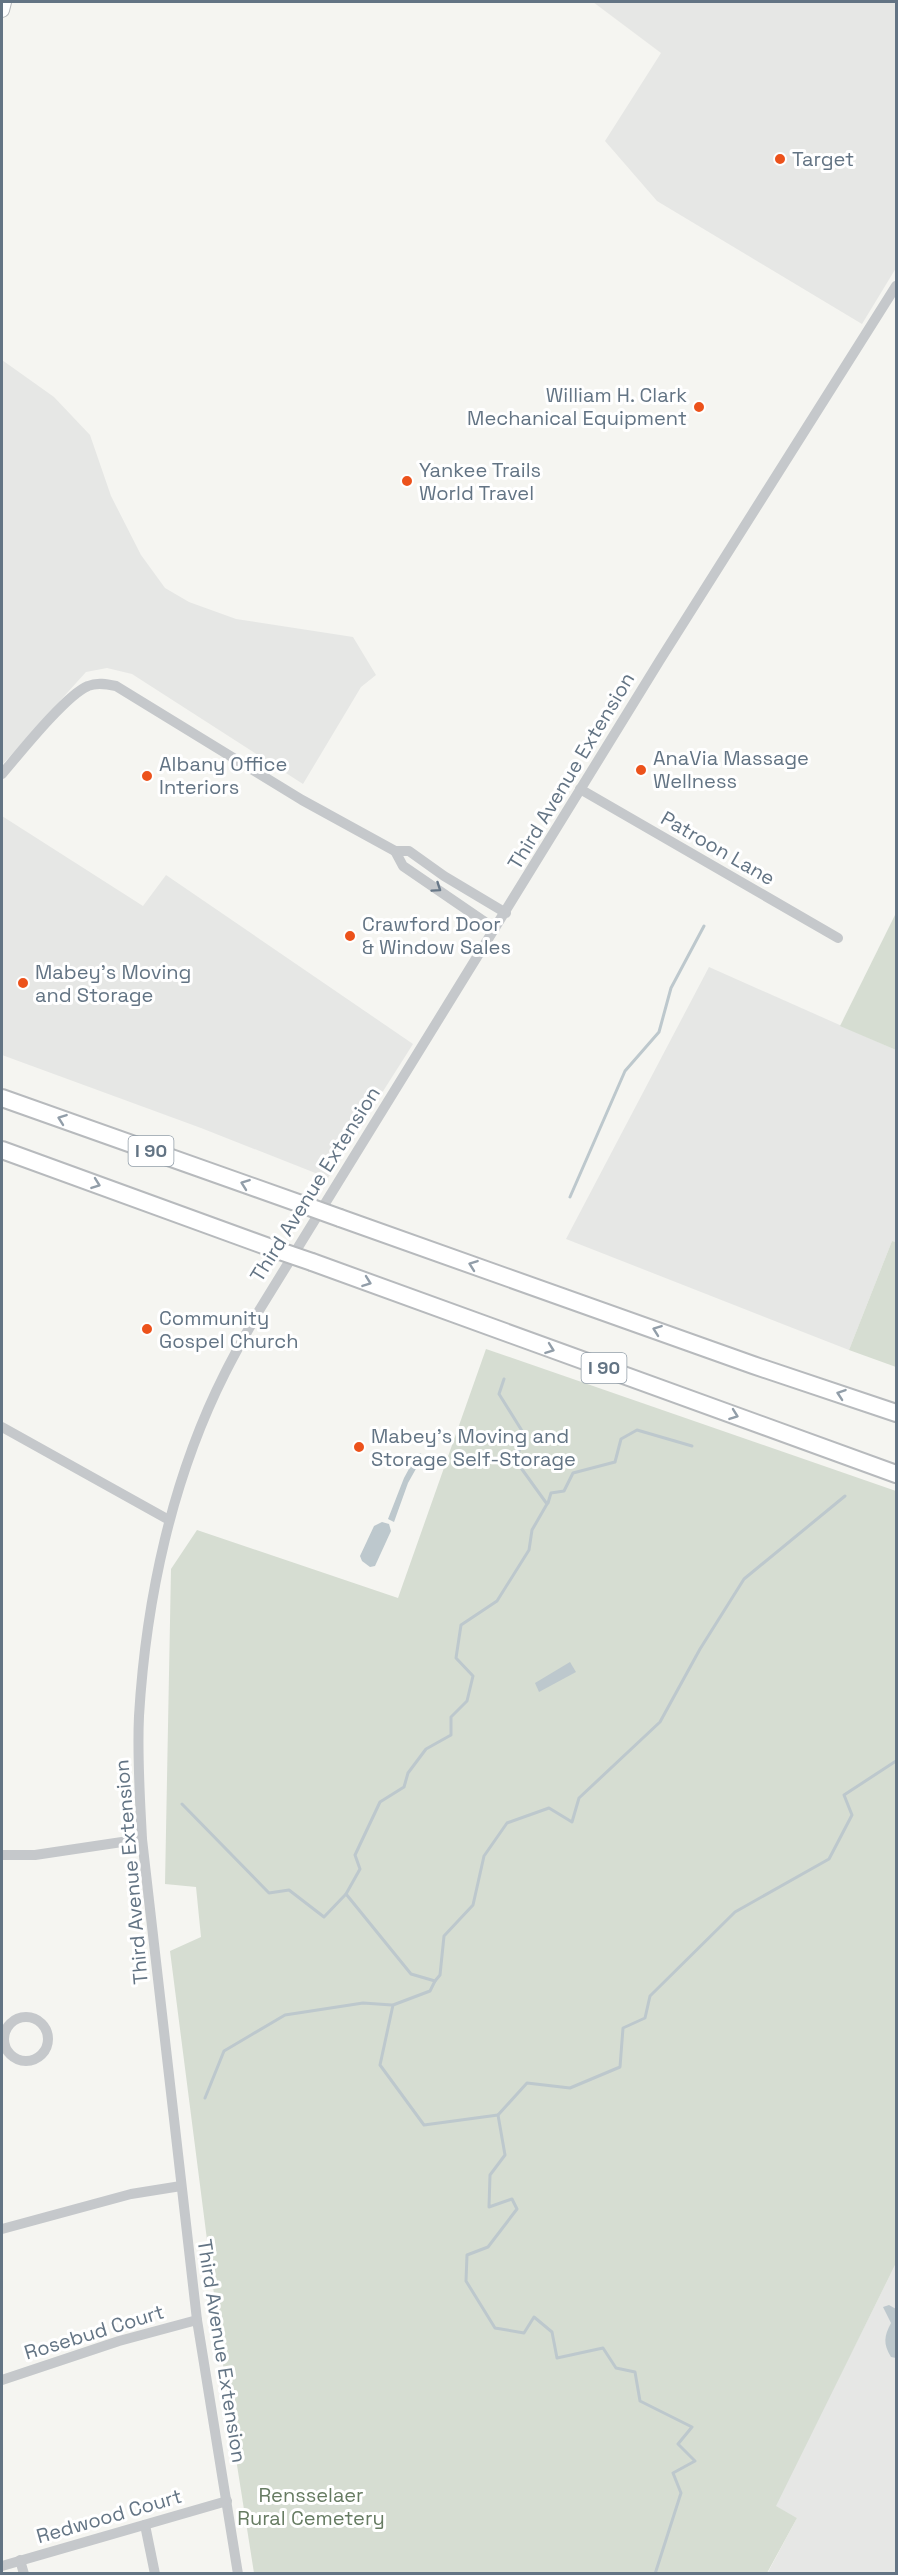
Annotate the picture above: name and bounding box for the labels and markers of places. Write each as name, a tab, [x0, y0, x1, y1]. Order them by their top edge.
place label: Target	[792, 146, 854, 172]
marker: Target	[773, 152, 787, 166]
place label: William H. Clark Mechanical Equipment	[467, 382, 687, 431]
marker: William H. Clark Mechanical Equipment	[692, 400, 706, 414]
place label: Yankee Trails World Travel	[419, 457, 541, 506]
marker: Yankee Trails World Travel	[400, 474, 414, 488]
place label: AnaVia Massage Wellness	[653, 745, 809, 794]
place label: Albany Office Interiors	[159, 751, 287, 800]
marker: AnaVia Massage Wellness	[634, 763, 648, 777]
marker: Albany Office Interiors	[140, 769, 154, 783]
place label: Crawford Door & Window Sales	[362, 911, 511, 960]
marker: Crawford Door & Window Sales	[343, 929, 357, 943]
place label: Mabey's Moving and Storage	[35, 959, 191, 1008]
marker: Mabey's Moving and Storage	[16, 976, 30, 990]
place label: Community Gospel Church	[159, 1305, 298, 1354]
marker: Community Gospel Church	[140, 1322, 154, 1336]
place label: Mabey's Moving and Storage Self-Storage	[371, 1423, 576, 1472]
marker: Mabey's Moving and Storage Self-Storage	[352, 1440, 366, 1454]

